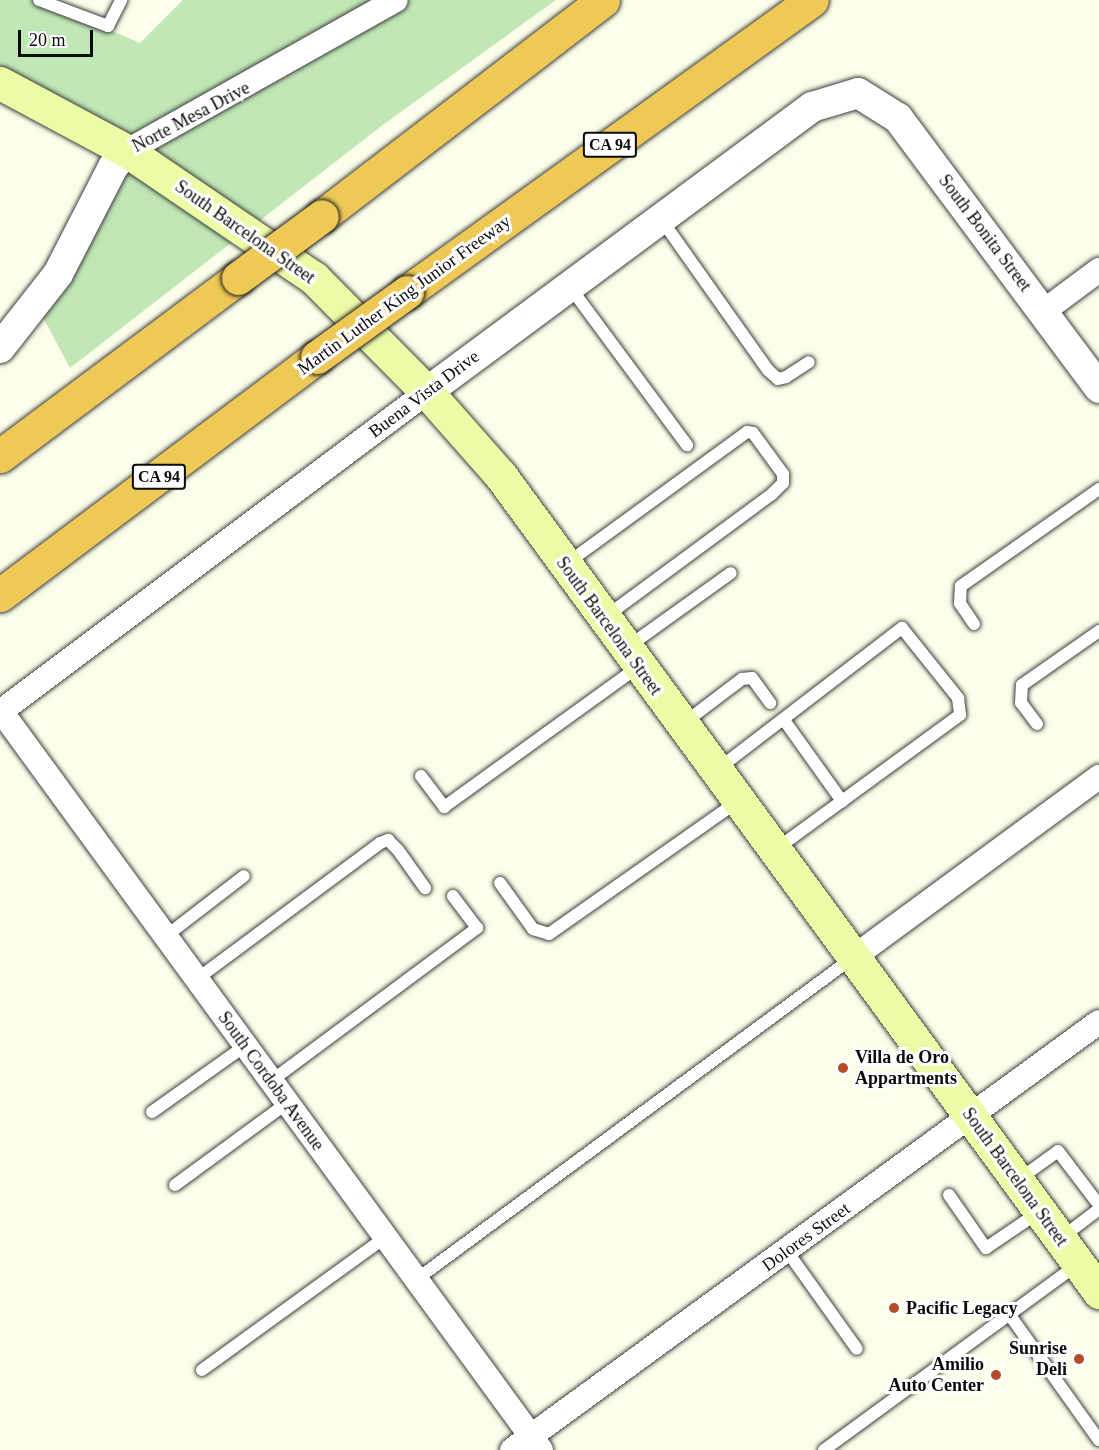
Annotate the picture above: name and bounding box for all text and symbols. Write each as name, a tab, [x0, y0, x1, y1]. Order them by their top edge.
scale bar	[21, 18, 96, 56]
text: 20 m	[29, 30, 66, 50]
street label: Norte Mesa Drive	[129, 77, 253, 157]
road number: CA 94	[582, 132, 638, 158]
street label: South Bonita Street	[934, 170, 1036, 296]
street label: South Barcelona Street	[171, 176, 319, 288]
street label: Martin Luther King Junior Freeway	[293, 210, 515, 380]
street label: Buena Vista Drive	[364, 345, 484, 443]
road number: CA 94	[130, 464, 188, 490]
street label: South Barcelona Street	[551, 553, 667, 699]
street label: South Cordoba Avenue	[213, 1007, 329, 1155]
place label: Villa de Oro Appartments	[855, 1047, 957, 1090]
marker: Villa de Oro Appartments	[836, 1061, 850, 1075]
street label: South Barcelona Street	[957, 1104, 1073, 1250]
street label: Dolores Street	[758, 1198, 854, 1276]
place label: Pacific Legacy	[906, 1297, 1017, 1319]
marker: Pacific Legacy	[887, 1301, 901, 1315]
place label: Sunrise Deli	[1009, 1338, 1067, 1380]
marker: Sunrise Deli	[1072, 1352, 1086, 1366]
place label: Amilio Auto Center	[889, 1354, 984, 1396]
marker: Amilio Auto Center	[989, 1368, 1003, 1382]

